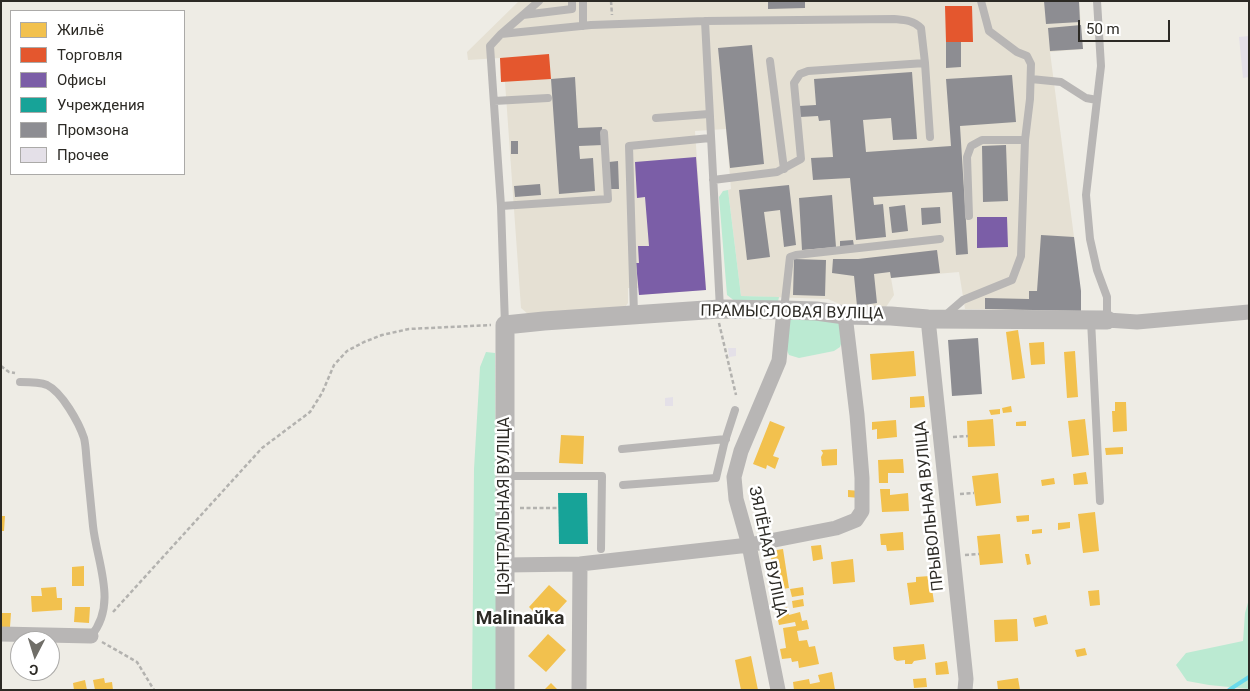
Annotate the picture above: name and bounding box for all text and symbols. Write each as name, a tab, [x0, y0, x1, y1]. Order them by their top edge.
legend	[10, 10, 185, 175]
scale bar	[1080, 10, 1172, 42]
text: 50 m	[1086, 20, 1120, 38]
text: Жильё	[57, 21, 104, 39]
text: Торговля	[57, 46, 122, 64]
text: Офисы	[57, 71, 106, 89]
text: Учреждения	[57, 96, 145, 114]
text: Промзона	[57, 121, 129, 139]
text: Прочее	[57, 146, 109, 164]
street label: ПРАМЫСЛОВАЯ ВУЛІЦА	[700, 302, 884, 324]
street label: ЦЭНТРАЛЬНАЯ ВУЛІЦА	[495, 417, 515, 595]
street label: ПРЫВОЛЬНАЯ ВУЛІЦА	[912, 420, 948, 592]
street label: ЗЯЛЁНАЯ ВУЛІЦА	[744, 485, 790, 619]
district label: Malinaŭka	[476, 608, 564, 630]
north arrow	[10, 631, 60, 681]
text: С	[29, 662, 39, 678]

